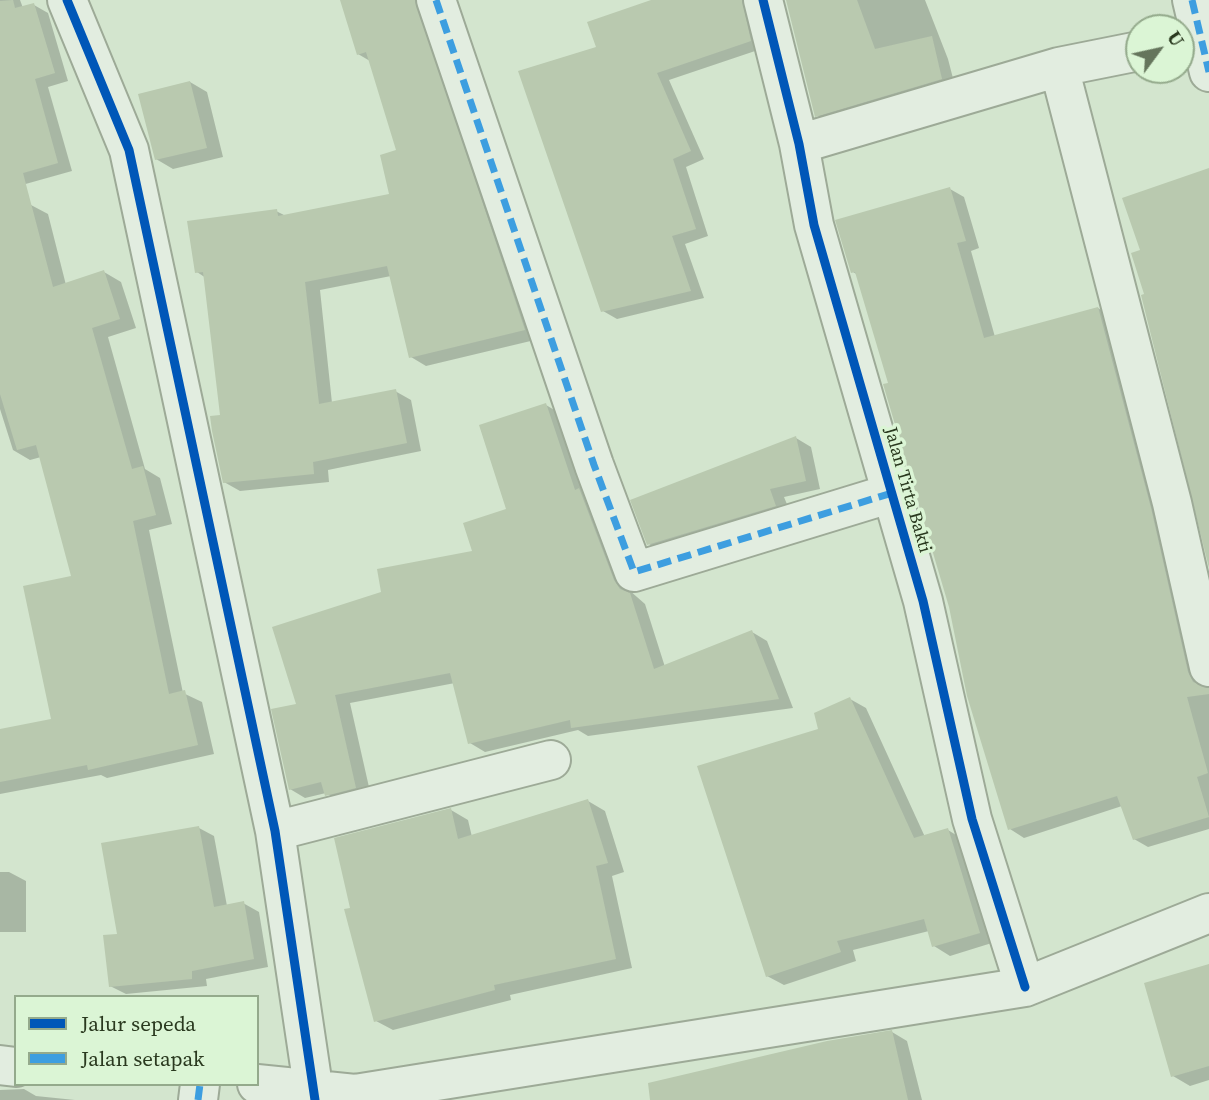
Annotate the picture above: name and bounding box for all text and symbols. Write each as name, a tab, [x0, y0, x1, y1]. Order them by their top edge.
north arrow	[1125, 14, 1195, 84]
text: U	[1161, 26, 1191, 52]
street label: Jalan Tirta Bakti	[879, 425, 935, 555]
legend	[14, 995, 259, 1086]
text: Jalur sepeda	[81, 1009, 196, 1038]
text: Jalan setapak	[81, 1044, 205, 1073]

